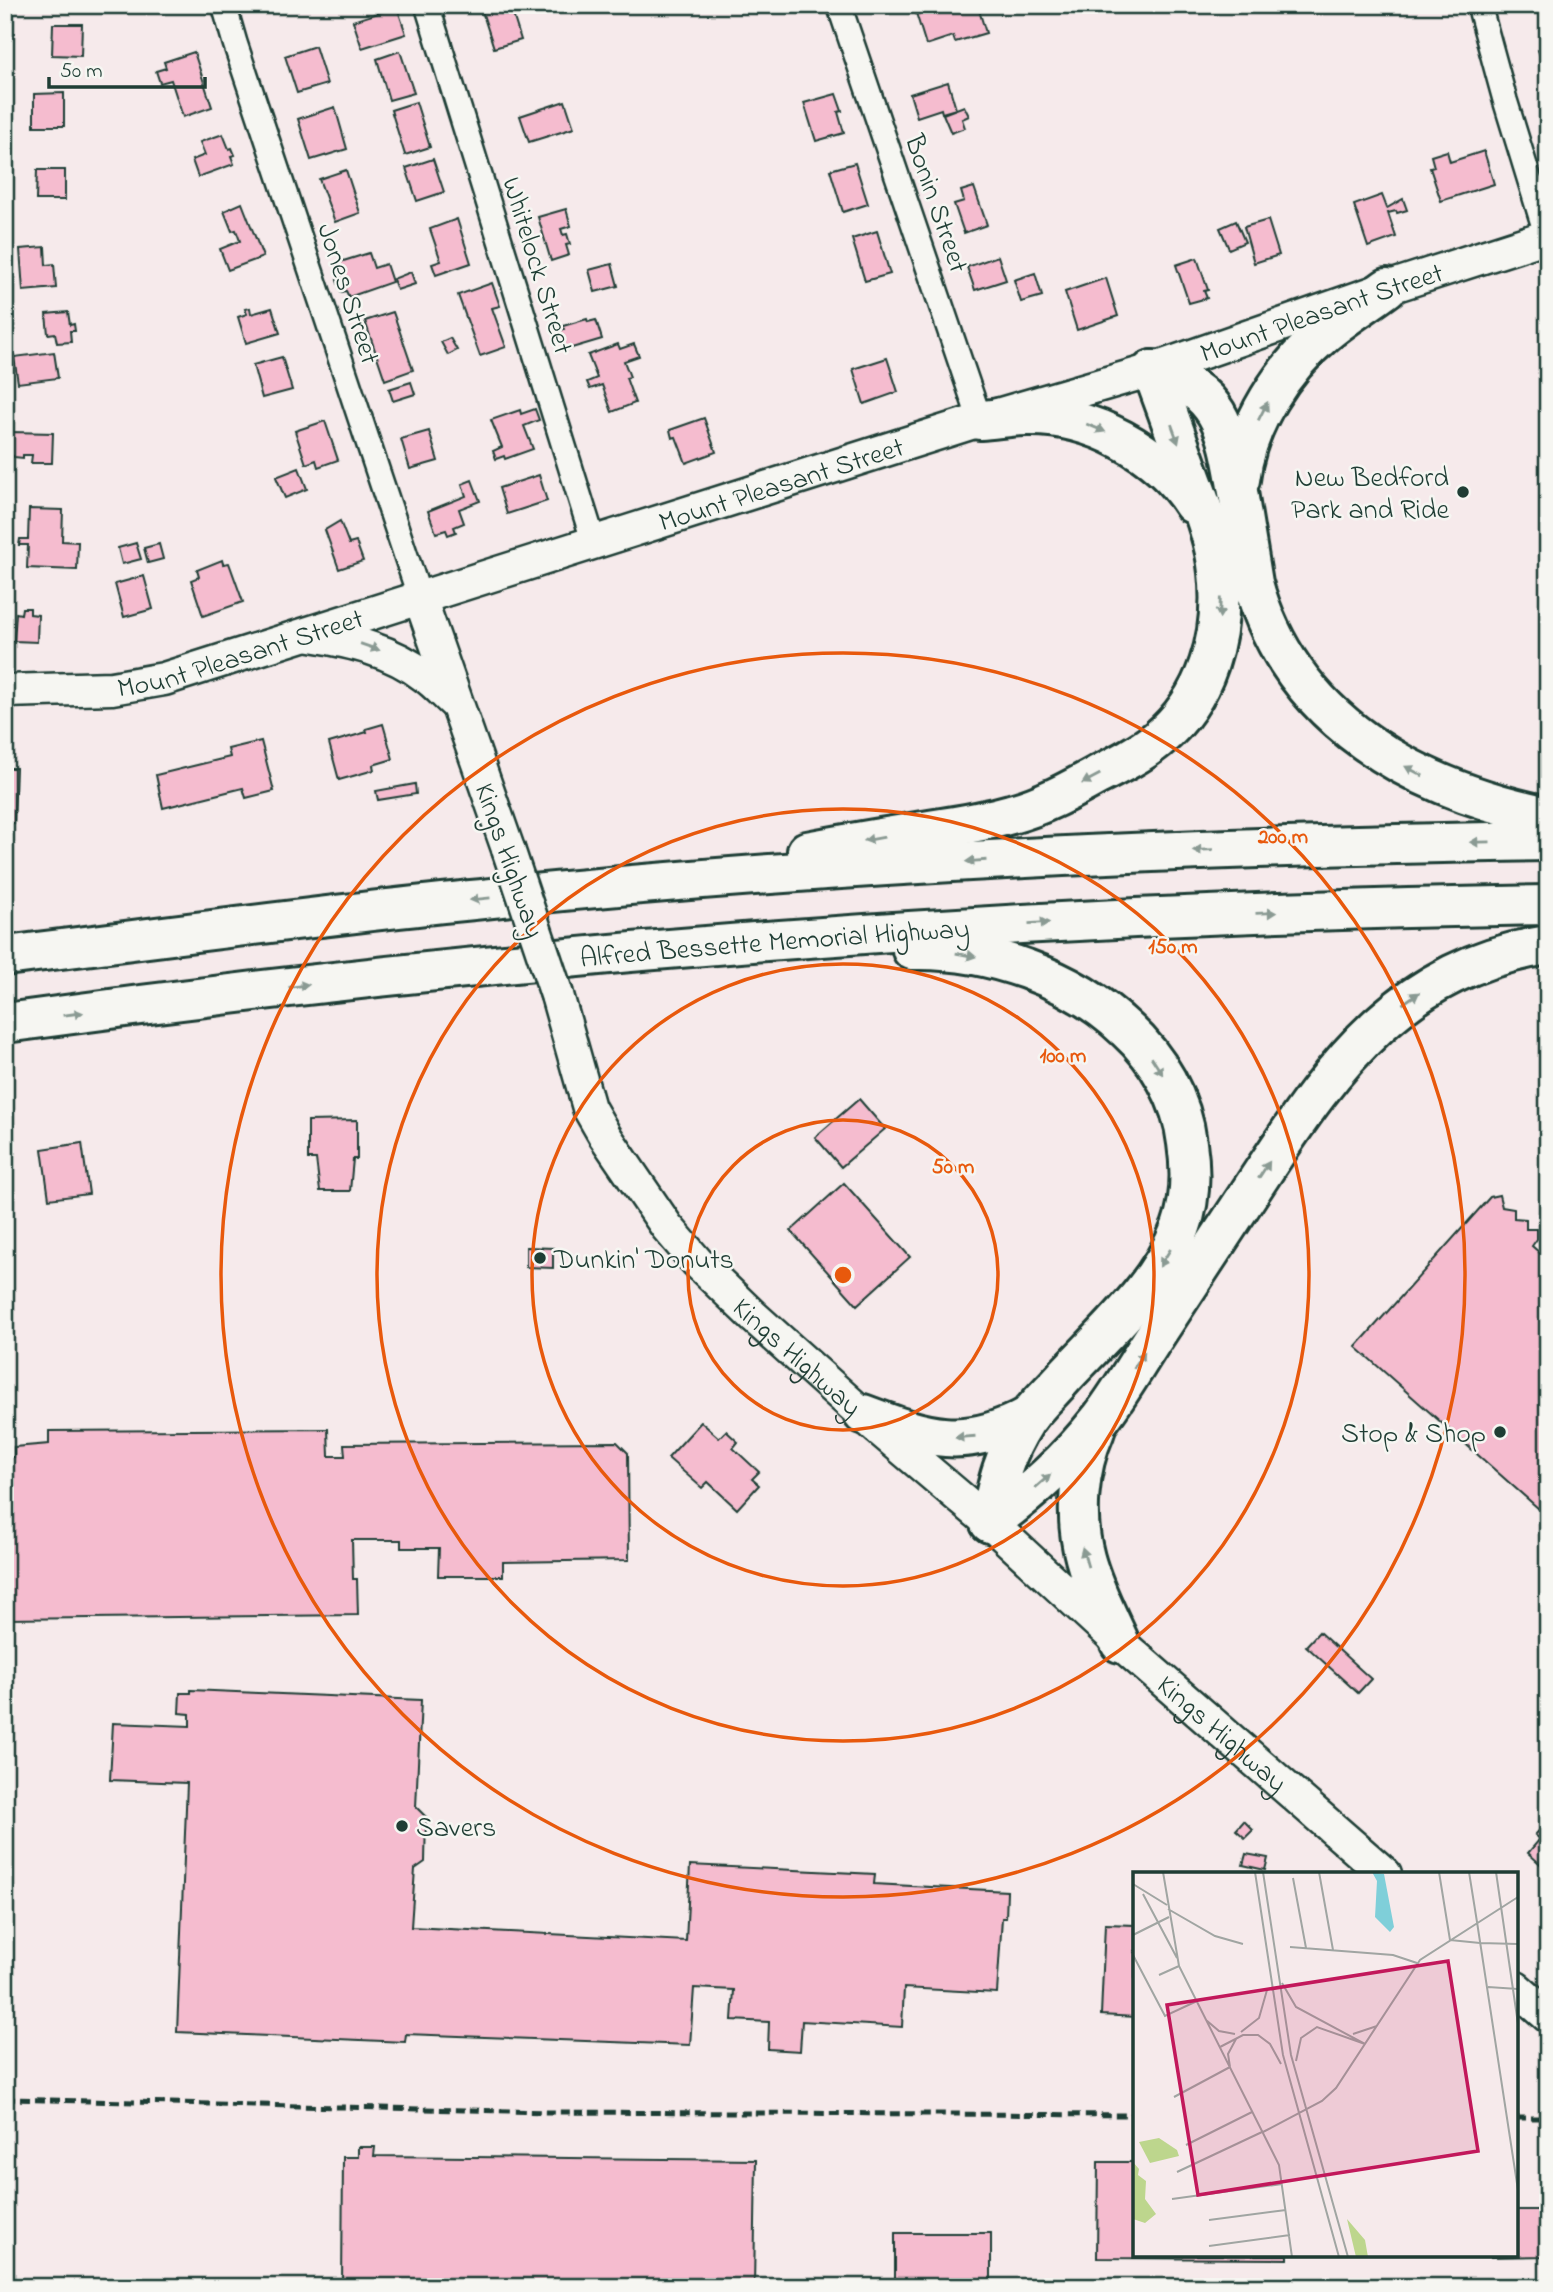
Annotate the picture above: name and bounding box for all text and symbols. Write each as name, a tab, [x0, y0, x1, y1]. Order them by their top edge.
scale bar	[49, 46, 205, 90]
text: 50 m	[60, 57, 103, 87]
street label: Bonin Street	[892, 129, 977, 279]
street label: Whitelock Street	[489, 172, 582, 360]
street label: Jones Street	[305, 218, 389, 370]
street label: Mount Pleasant Street	[1195, 254, 1449, 376]
one-way arrow	[1258, 401, 1269, 421]
one-way arrow	[1085, 422, 1106, 433]
one-way arrow	[1170, 424, 1181, 445]
street label: Mount Pleasant Street	[654, 428, 910, 545]
place label: New Bedford Park and Ride	[1291, 459, 1449, 532]
marker: New Bedford Park and Ride	[1455, 484, 1471, 500]
one-way arrow	[1214, 597, 1225, 619]
street label: Mount Pleasant Street	[115, 600, 369, 711]
one-way arrow	[360, 642, 381, 653]
one-way arrow	[1404, 765, 1424, 777]
one-way arrow	[1082, 773, 1101, 785]
street label: Kings Highway	[462, 778, 553, 944]
text: 200 m	[1257, 823, 1308, 853]
one-way arrow	[863, 834, 885, 845]
one-way arrow	[1468, 836, 1490, 848]
one-way arrow	[1192, 845, 1214, 856]
one-way arrow	[965, 856, 987, 867]
one-way arrow	[469, 894, 491, 905]
one-way arrow	[1255, 907, 1277, 918]
street label: Alfred Bessette Memorial Highway	[578, 910, 971, 981]
one-way arrow	[1028, 917, 1050, 928]
text: 150 m	[1148, 933, 1198, 963]
one-way arrow	[955, 950, 977, 961]
one-way arrow	[288, 981, 310, 992]
one-way arrow	[1402, 991, 1420, 1005]
one-way arrow	[62, 1008, 84, 1019]
text: 100 m	[1040, 1042, 1086, 1072]
one-way arrow	[1150, 1056, 1163, 1076]
text: 50 m	[932, 1153, 974, 1183]
one-way arrow	[1258, 1160, 1271, 1180]
place label: Dunkin' Donuts	[553, 1241, 734, 1282]
one-way arrow	[1159, 1248, 1172, 1268]
marker: Dunkin' Donuts	[532, 1250, 548, 1266]
centre of rings	[831, 1263, 855, 1287]
street label: Kings Highway	[722, 1290, 869, 1428]
one-way arrow	[1132, 1351, 1146, 1369]
place label: Stop & Shop	[1341, 1415, 1486, 1456]
marker: Stop & Shop	[1492, 1424, 1508, 1440]
one-way arrow	[953, 1432, 975, 1443]
one-way arrow	[1034, 1473, 1052, 1489]
one-way arrow	[1080, 1547, 1090, 1568]
street label: Kings Highway	[1146, 1667, 1295, 1804]
place label: Savers	[416, 1809, 496, 1850]
marker: Savers	[394, 1818, 410, 1834]
inset map	[1133, 1872, 1518, 2257]

